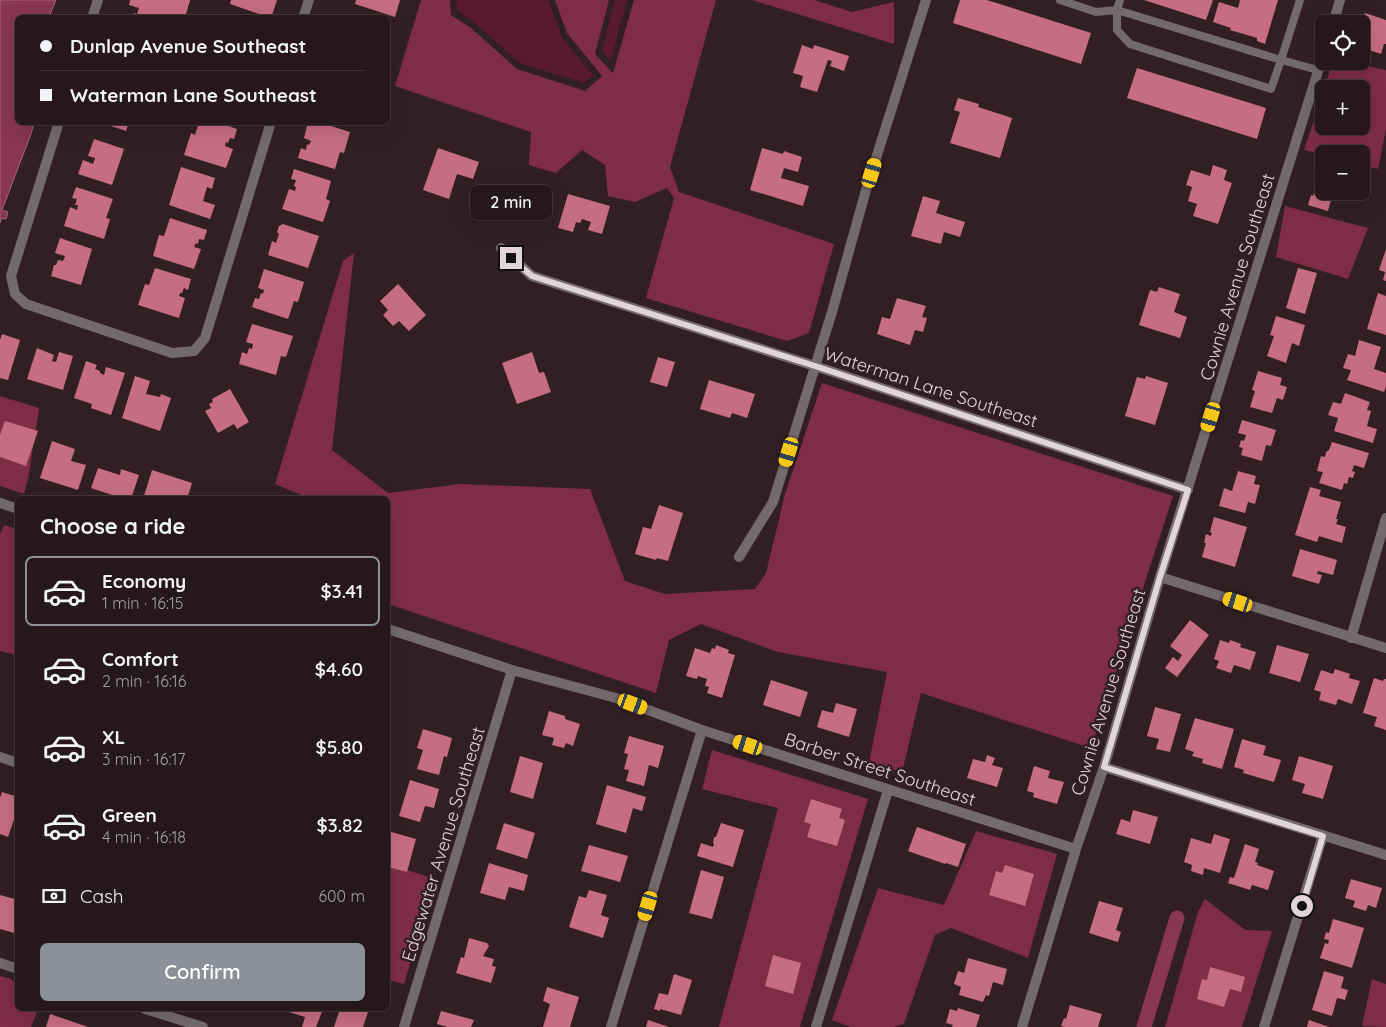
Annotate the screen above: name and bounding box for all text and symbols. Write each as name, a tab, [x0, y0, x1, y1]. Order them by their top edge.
map controls	[1315, 15, 1370, 200]
button: locate	[1315, 15, 1370, 70]
text: Dunlap Avenue Southeast	[70, 34, 306, 58]
button: +	[1315, 80, 1370, 135]
text: Waterman Lane Southeast	[70, 83, 317, 107]
button: −	[1315, 145, 1370, 200]
car	[860, 156, 883, 190]
street label: Cownie Avenue Southeast	[1195, 171, 1279, 383]
callout: 2 min	[470, 186, 552, 220]
text: 2 min	[490, 192, 532, 212]
route end	[500, 247, 522, 269]
street label: Waterman Lane Southeast	[821, 342, 1041, 432]
car	[1199, 400, 1222, 434]
car	[777, 435, 800, 469]
text: Choose a ride	[40, 512, 185, 540]
icon: car	[42, 569, 87, 614]
text: Economy	[102, 569, 186, 593]
text: $3.41	[320, 579, 363, 603]
street label: Cownie Avenue Southeast	[1066, 586, 1150, 798]
car	[1221, 590, 1254, 614]
text: 1 min · 16:15	[102, 593, 184, 613]
icon: car	[42, 647, 87, 692]
text: Comfort	[102, 647, 179, 671]
text: $4.60	[315, 657, 363, 681]
text: 2 min · 16:16	[102, 671, 186, 691]
car	[616, 692, 649, 716]
street label: Edgewater Avenue Southeast	[396, 724, 490, 964]
icon: car	[42, 725, 87, 770]
text: XL	[102, 725, 125, 749]
street label: Barber Street Southeast	[781, 727, 979, 811]
car	[731, 733, 764, 757]
text: $5.80	[316, 735, 363, 759]
text: 3 min · 16:17	[102, 749, 186, 769]
icon: car	[42, 803, 87, 848]
text: Green	[102, 803, 157, 827]
text: $3.82	[316, 813, 363, 837]
text: 4 min · 16:18	[102, 827, 186, 847]
icon: cash	[40, 882, 68, 910]
text: Cash	[80, 884, 124, 908]
text: 600 m	[318, 886, 365, 906]
car	[636, 889, 659, 923]
route start	[1291, 895, 1313, 917]
button: Confirm	[40, 943, 365, 1001]

